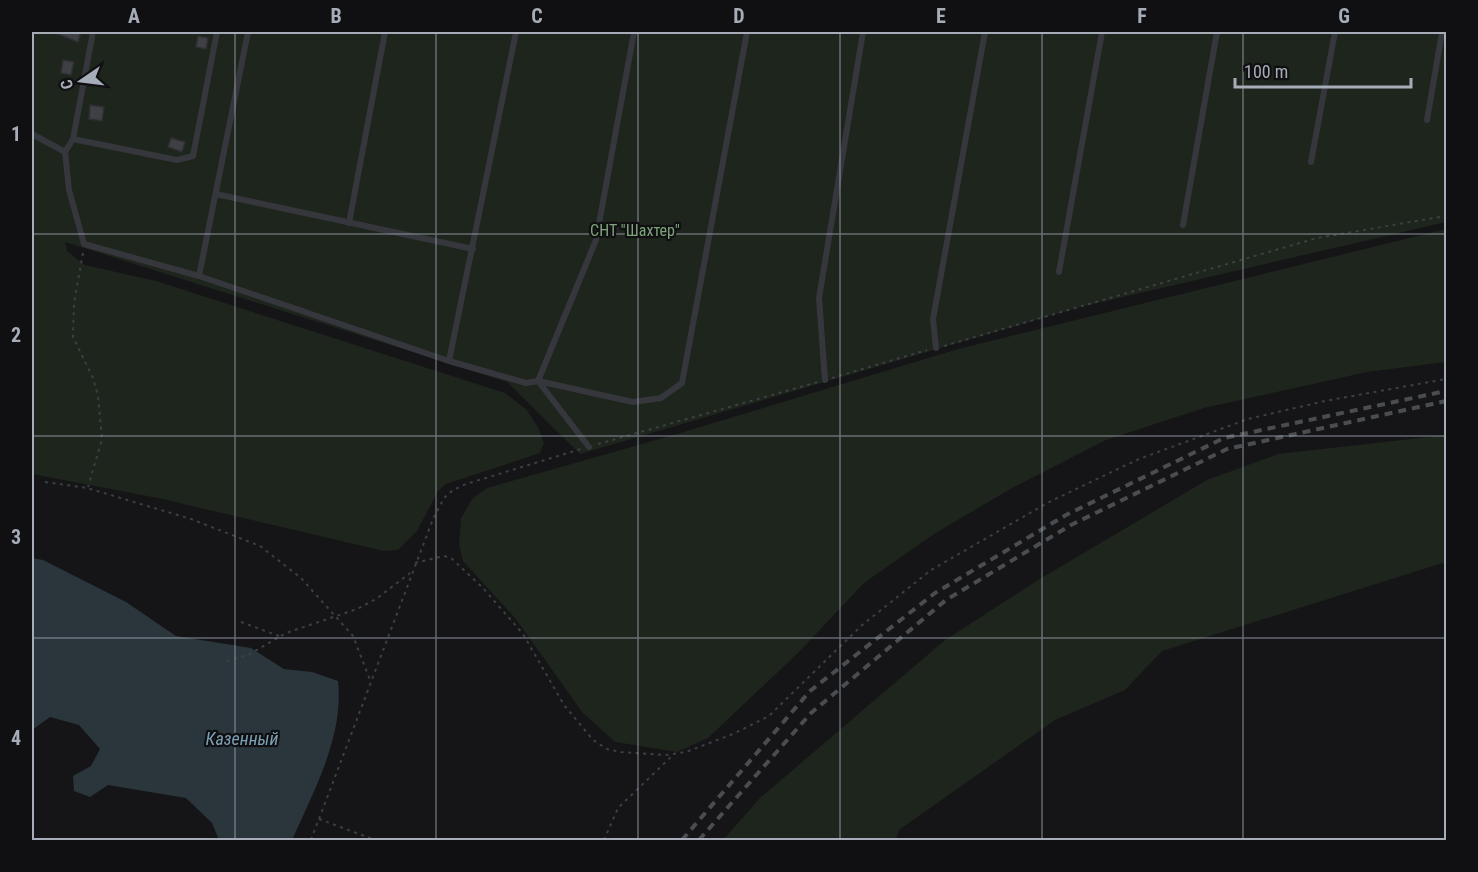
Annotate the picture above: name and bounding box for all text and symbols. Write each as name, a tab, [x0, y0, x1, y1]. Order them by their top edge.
text: A	[128, 4, 140, 28]
text: B	[330, 4, 342, 28]
text: C	[531, 4, 543, 28]
text: D	[733, 4, 745, 28]
text: E	[936, 4, 946, 28]
text: F	[1137, 4, 1147, 28]
text: G	[1338, 4, 1350, 28]
north arrow	[51, 51, 111, 111]
scale bar	[1235, 51, 1410, 89]
text: 100 m	[1244, 61, 1288, 82]
text: С	[57, 78, 77, 91]
text: 1	[11, 122, 21, 146]
park label: СНТ "Шахтер"	[590, 221, 680, 240]
text: 2	[11, 323, 21, 347]
text: 3	[11, 525, 21, 549]
text: 4	[11, 726, 21, 750]
water label: Казенный	[206, 728, 278, 749]

